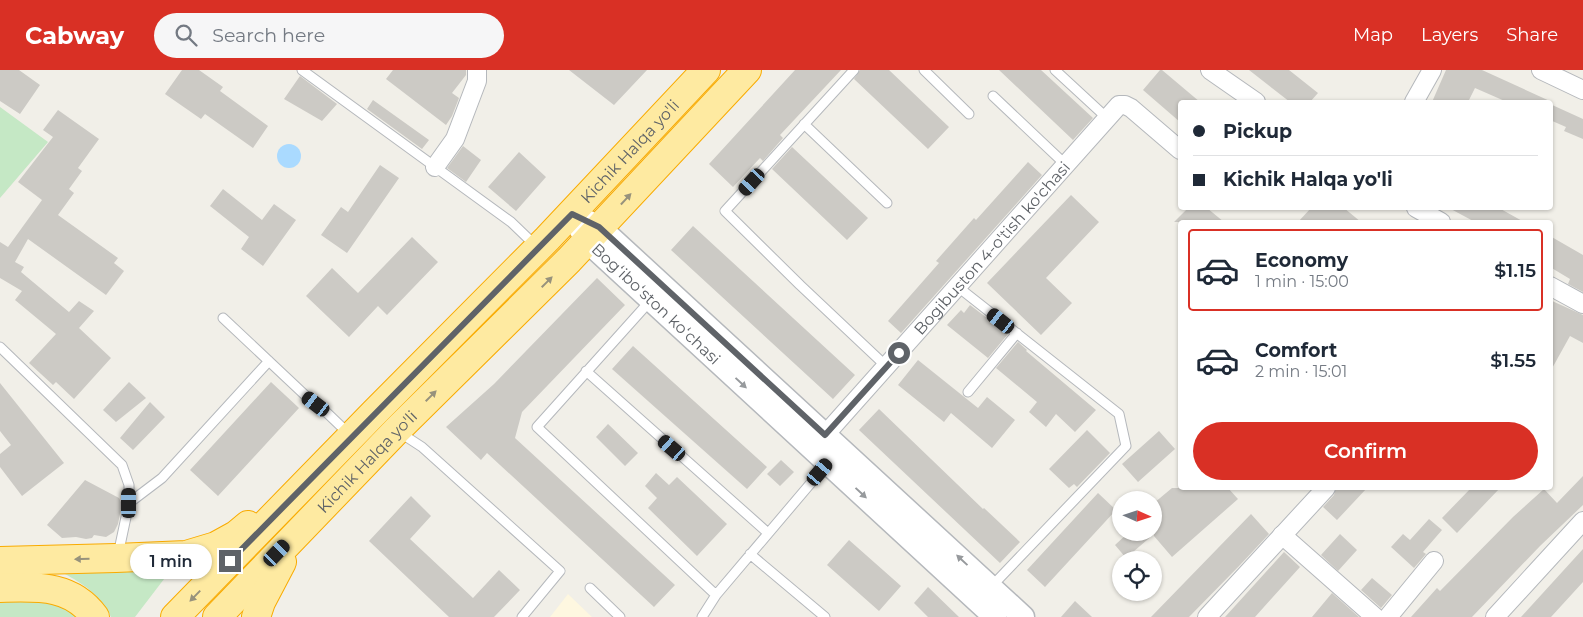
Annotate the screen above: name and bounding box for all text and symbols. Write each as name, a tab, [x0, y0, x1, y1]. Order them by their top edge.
search box	[154, 13, 504, 58]
text: Cabway	[25, 21, 124, 50]
icon: search	[172, 21, 200, 49]
text: Search here	[212, 24, 325, 47]
text: Map	[1353, 24, 1393, 46]
text: Layers	[1421, 24, 1478, 46]
text: Share	[1506, 24, 1558, 46]
street label: Kichik Halqa yo'li	[577, 95, 683, 207]
text: Pickup	[1223, 120, 1292, 143]
street label: Bogibuston 4-o'tish ko'chasi	[910, 158, 1074, 338]
car	[736, 166, 767, 198]
text: Kichik Halqa yo'li	[1223, 168, 1393, 191]
one-way arrow	[620, 193, 632, 205]
street label: Bogʻiboʻston koʻchasi	[588, 239, 724, 369]
icon: car	[1195, 248, 1240, 293]
text: Economy	[1255, 249, 1348, 272]
text: $1.15	[1494, 259, 1536, 282]
text: 1 min · 15:00	[1255, 272, 1349, 291]
one-way arrow	[541, 276, 553, 288]
car	[984, 306, 1017, 336]
icon: car	[1195, 338, 1240, 383]
text: Comfort	[1255, 339, 1337, 362]
route start	[888, 342, 910, 364]
text: $1.55	[1490, 349, 1536, 372]
text: 2 min · 15:01	[1255, 362, 1347, 381]
one-way arrow	[735, 377, 747, 389]
car	[299, 389, 332, 419]
one-way arrow	[425, 390, 437, 402]
street label: Kichik Halqa yo'li	[313, 406, 421, 517]
button: Confirm	[1193, 422, 1538, 480]
car	[655, 432, 688, 464]
car	[804, 456, 835, 488]
one-way arrow	[854, 487, 866, 499]
car	[121, 488, 136, 518]
north arrow	[1112, 491, 1162, 541]
map controls	[1112, 491, 1162, 601]
car	[261, 537, 292, 569]
callout: 1 min	[130, 544, 212, 578]
route end	[219, 550, 241, 572]
button: locate	[1112, 551, 1162, 601]
text: 1 min	[150, 552, 192, 571]
one-way arrow	[956, 554, 968, 566]
one-way arrow	[73, 555, 89, 563]
one-way arrow	[189, 590, 201, 602]

